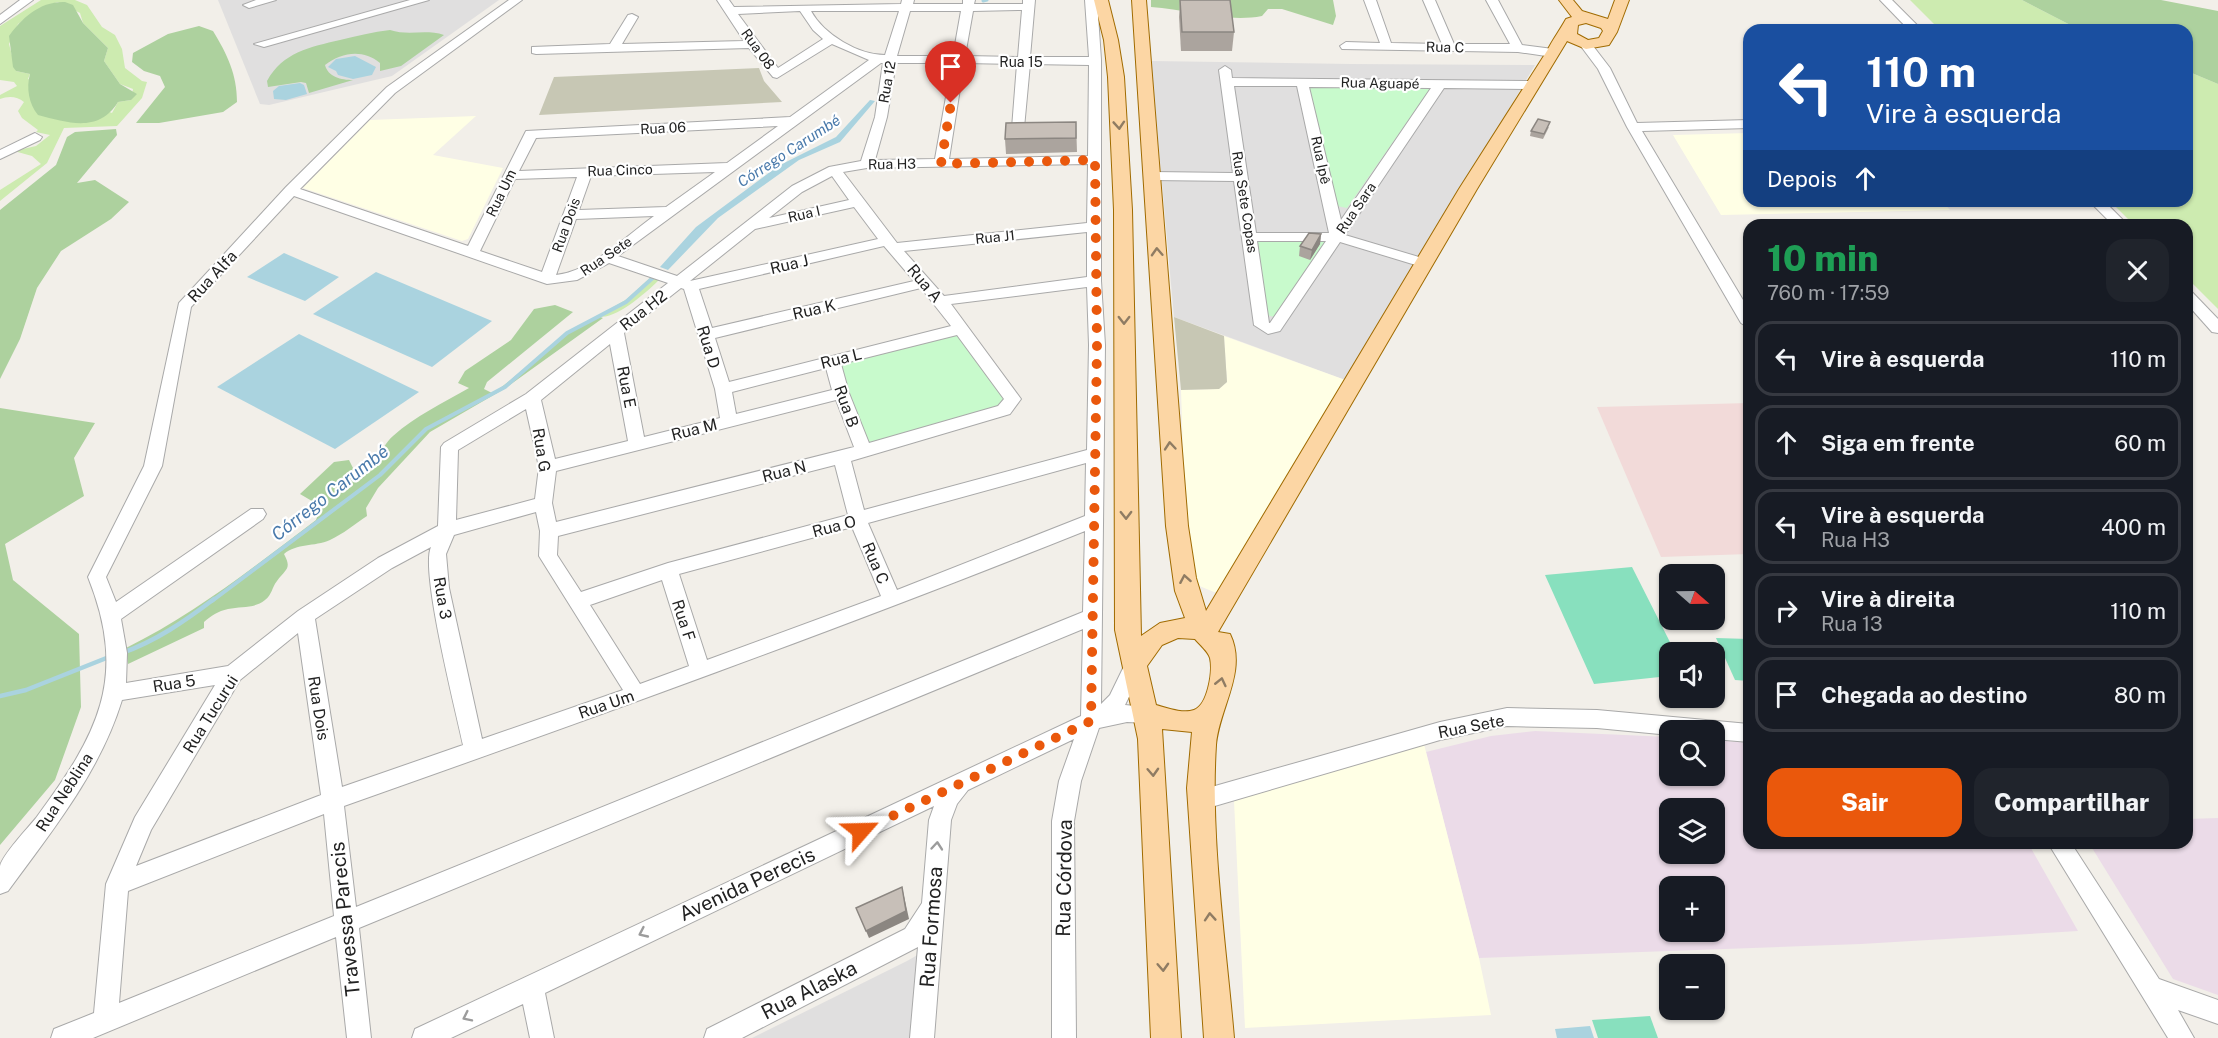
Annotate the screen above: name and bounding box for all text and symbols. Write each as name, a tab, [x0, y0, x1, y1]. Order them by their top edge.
street label: Rua 08	[738, 26, 778, 72]
street label: Rua C	[1426, 39, 1464, 55]
pin	[925, 41, 976, 103]
text: 110 m	[1866, 47, 1976, 96]
icon: left	[1767, 48, 1845, 126]
icon: arrive	[934, 50, 967, 83]
street label: Rua 15	[999, 54, 1043, 70]
street label: Rua 12	[875, 60, 899, 104]
street label: Rua Aguapé	[1340, 74, 1420, 92]
text: Vire à esquerda	[1866, 97, 2061, 129]
water label: Córrego Carumbé	[734, 111, 843, 190]
street label: Rua 06	[640, 119, 687, 137]
one-way arrow	[1112, 120, 1125, 129]
street label: Rua Ipê	[1308, 134, 1334, 186]
street label: Rua Sete Copas	[1229, 150, 1261, 254]
street label: Rua H3	[868, 156, 916, 172]
street label: Rua Cinco	[587, 161, 653, 179]
icon: ahead	[1849, 162, 1882, 195]
text: Depois	[1767, 166, 1837, 192]
street label: Rua Um	[483, 167, 519, 219]
street label: Rua Sara	[1333, 179, 1379, 237]
street label: Rua Dois	[549, 196, 583, 254]
street label: Rua I	[786, 203, 822, 225]
street label: Rua J1	[974, 227, 1016, 247]
street label: Rua Sete	[577, 233, 635, 279]
text: 10 min	[1767, 237, 1879, 279]
button: close	[2106, 239, 2169, 302]
street label: Rua Alfa	[184, 247, 241, 306]
one-way arrow	[1151, 247, 1164, 256]
street label: Rua J	[768, 251, 810, 278]
street label: Rua A	[903, 260, 946, 306]
text: 760 m · 17:59	[1767, 281, 1889, 305]
street label: Rua H2	[616, 286, 671, 335]
street label: Rua K	[791, 295, 838, 324]
one-way arrow	[1118, 315, 1130, 324]
street label: Rua D	[693, 323, 724, 371]
icon: left	[1770, 342, 1803, 375]
street label: Rua L	[818, 344, 864, 373]
text: Vire à esquerda	[1821, 346, 1985, 372]
text: 110 m	[2110, 346, 2166, 372]
street label: Rua E	[613, 364, 640, 410]
street label: Rua B	[830, 383, 863, 430]
street label: Rua M	[669, 415, 719, 444]
icon: ahead	[1770, 426, 1803, 459]
street label: Rua G	[529, 427, 554, 474]
text: Siga em frente	[1821, 430, 1975, 456]
text: 60 m	[2115, 430, 2166, 456]
water label: Córrego Carumbé	[267, 440, 393, 545]
one-way arrow	[1164, 442, 1177, 451]
street label: Rua N	[760, 457, 808, 486]
text: Vire à esquerda	[1821, 502, 1985, 528]
one-way arrow	[1120, 510, 1132, 519]
icon: left	[1770, 510, 1803, 543]
street label: Rua O	[810, 512, 858, 541]
text: 400 m	[2101, 514, 2166, 540]
text: Rua H3	[1821, 528, 1890, 552]
street label: Rua C	[858, 539, 893, 587]
north arrow	[1659, 564, 1725, 630]
map controls	[1659, 564, 1725, 1020]
one-way arrow	[1179, 574, 1192, 584]
street label: Rua 3	[429, 575, 456, 621]
text: Vire à direita	[1821, 586, 1955, 612]
icon: right	[1770, 594, 1803, 627]
street label: Rua F	[668, 597, 699, 643]
text: 110 m	[2110, 598, 2166, 624]
text: Rua 13	[1821, 612, 1883, 636]
button: sound	[1659, 642, 1725, 708]
street label: Rua 5	[151, 671, 197, 696]
street label: Rua Tucurui	[179, 672, 242, 757]
street label: Rua Dois	[304, 675, 333, 742]
one-way arrow	[1213, 677, 1226, 687]
icon: arrive	[1770, 678, 1803, 711]
text: Chegada ao destino	[1821, 682, 2027, 708]
text: 80 m	[2114, 682, 2166, 708]
street label: Rua Um	[576, 686, 637, 723]
street label: Rua Sete	[1436, 711, 1506, 742]
button: search	[1659, 720, 1725, 786]
street label: Rua Neblina	[32, 749, 97, 835]
one-way arrow	[1146, 768, 1159, 777]
button: Sair	[1767, 768, 1962, 837]
button: Compartilhar	[1974, 768, 2169, 837]
button: layers	[1659, 798, 1725, 864]
position arrow	[829, 799, 893, 863]
street label: Rua Córdova	[1051, 819, 1077, 937]
street label: Travessa Parecis	[325, 841, 365, 997]
one-way arrow	[930, 841, 943, 850]
street label: Avenida Perecis	[675, 842, 819, 926]
street label: Rua Formosa	[915, 866, 947, 988]
button: +	[1659, 876, 1725, 942]
one-way arrow	[1204, 912, 1217, 921]
one-way arrow	[639, 926, 650, 938]
button: −	[1659, 954, 1725, 1020]
street label: Rua Alaska	[757, 956, 861, 1024]
one-way arrow	[1156, 962, 1169, 971]
one-way arrow	[463, 1010, 474, 1021]

